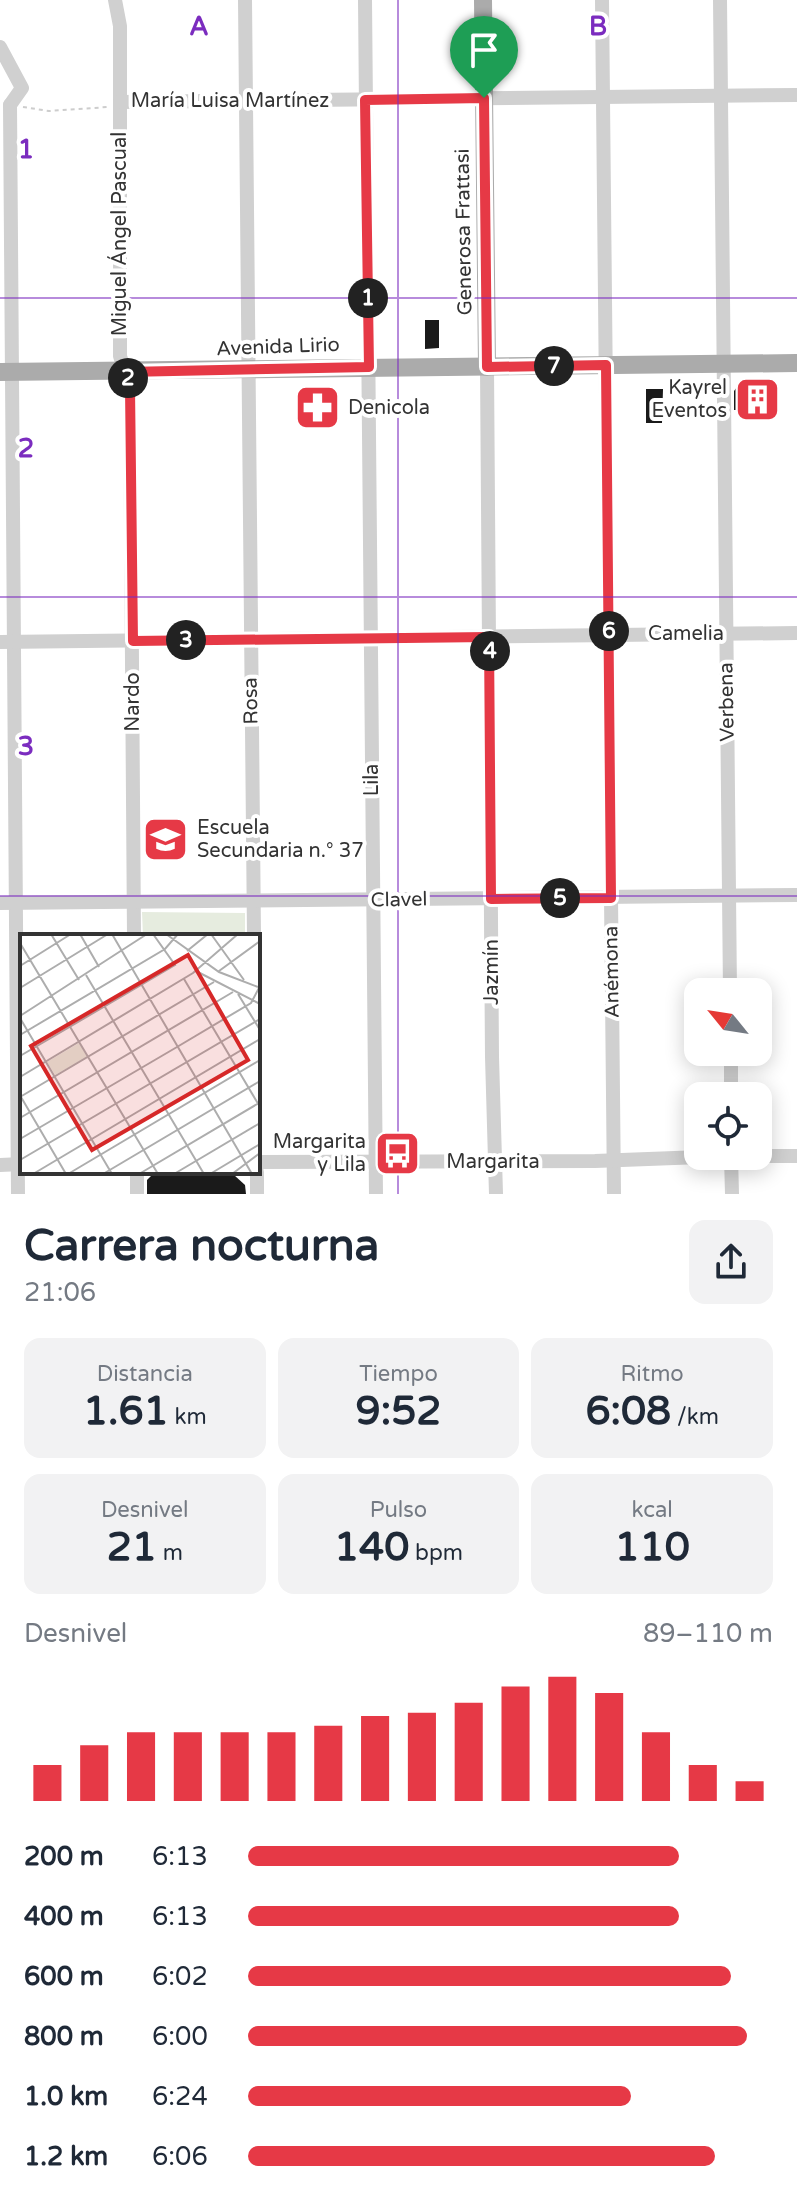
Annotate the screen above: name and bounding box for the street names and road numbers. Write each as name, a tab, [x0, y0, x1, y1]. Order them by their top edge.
street label: María Luisa Martínez	[131, 89, 329, 113]
street label: Miguel Ángel Pascual	[107, 132, 132, 336]
street label: Generosa Frattasi	[451, 148, 477, 316]
street label: Avenida Lirio	[216, 333, 340, 361]
street label: Camelia	[648, 622, 724, 646]
street label: Verbena	[714, 662, 740, 742]
street label: Nardo	[121, 672, 145, 732]
street label: Rosa	[239, 677, 263, 725]
street label: Lila	[360, 764, 384, 796]
street label: Clavel	[370, 888, 428, 912]
street label: Anémona	[599, 926, 625, 1018]
street label: Jazmín	[480, 939, 504, 1005]
street label: Margarita	[446, 1150, 540, 1174]

